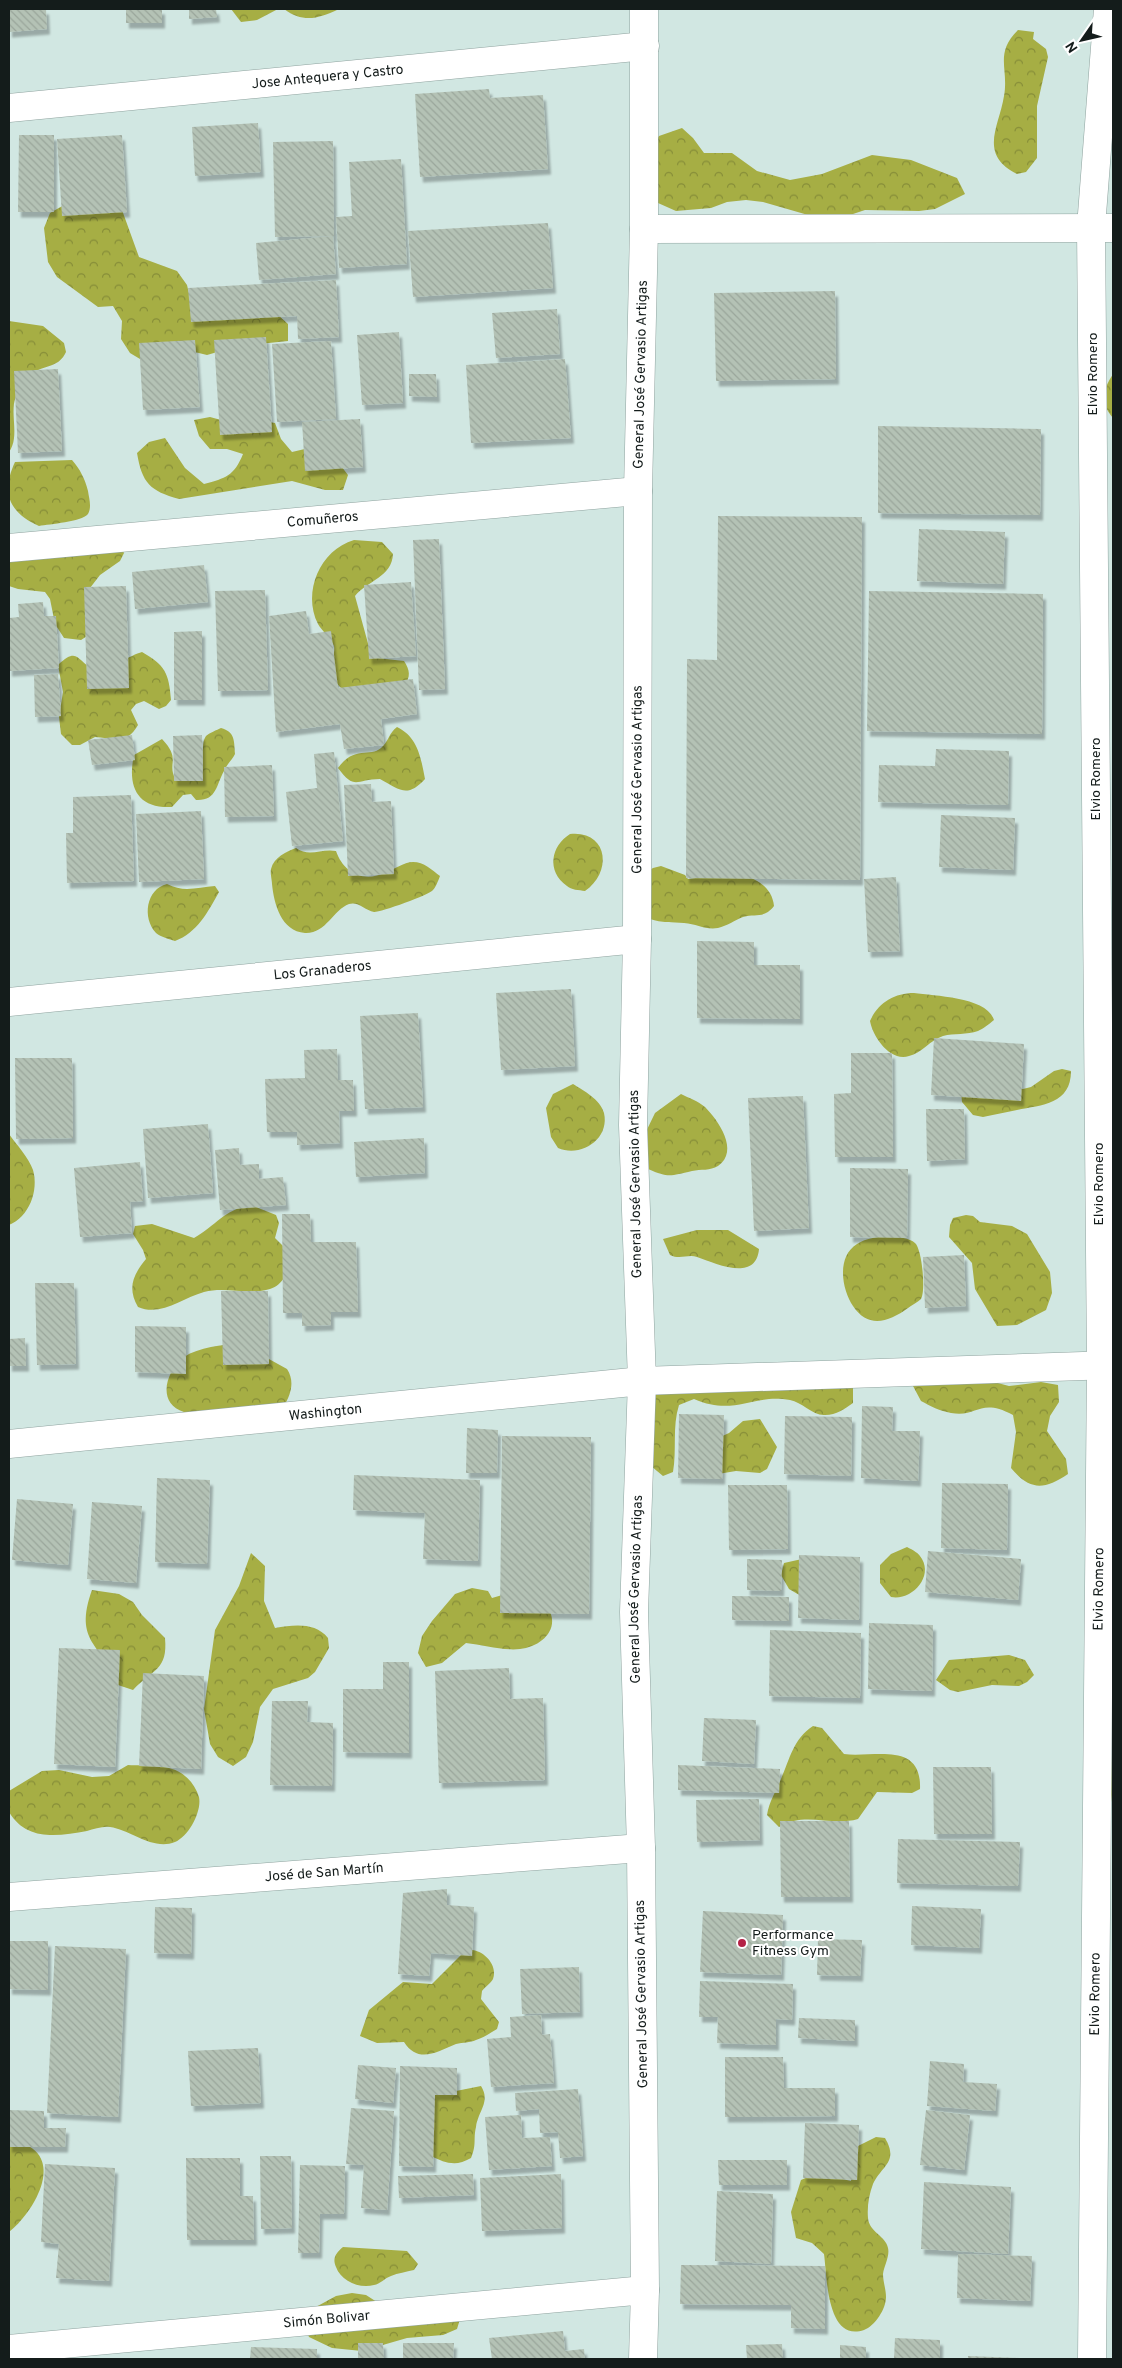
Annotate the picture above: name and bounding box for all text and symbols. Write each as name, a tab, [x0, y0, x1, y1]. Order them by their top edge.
north arrow	[1057, 15, 1107, 65]
text: N	[1063, 38, 1082, 55]
street label: Jose Antequera y Castro	[251, 61, 404, 93]
street label: General José Gervasio Artigas	[630, 280, 651, 469]
street label: Elvio Romero	[1085, 332, 1102, 416]
street label: Comuñeros	[286, 508, 359, 531]
street label: General José Gervasio Artigas	[629, 685, 646, 874]
street label: Elvio Romero	[1088, 737, 1105, 821]
street label: Los Granaderos	[273, 957, 372, 984]
street label: General José Gervasio Artigas	[626, 1090, 646, 1278]
street label: Elvio Romero	[1091, 1142, 1108, 1226]
street label: Washington	[288, 1400, 363, 1425]
street label: General José Gervasio Artigas	[625, 1495, 647, 1684]
street label: Elvio Romero	[1090, 1547, 1108, 1631]
street label: José de San Martín	[264, 1859, 384, 1886]
street label: General José Gervasio Artigas	[632, 1900, 652, 2088]
place label: Performance Fitness Gym	[752, 1927, 834, 1960]
marker: Performance Fitness Gym	[736, 1937, 748, 1949]
street label: Elvio Romero	[1086, 1952, 1104, 2036]
street label: Simón Bolivar	[282, 2307, 371, 2332]

